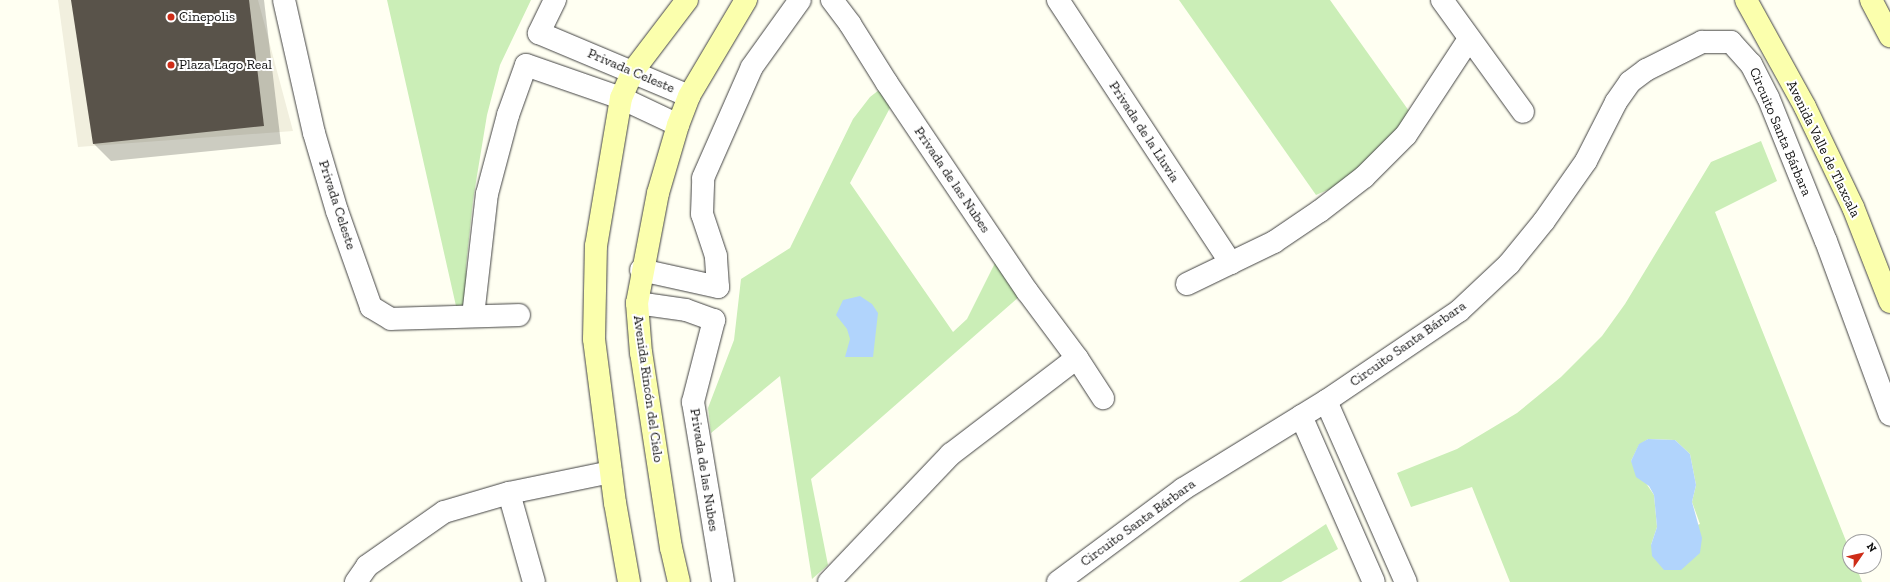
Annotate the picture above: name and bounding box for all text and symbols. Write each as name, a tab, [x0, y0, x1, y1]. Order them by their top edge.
place label: Cinepolis	[179, 9, 235, 25]
marker: Cinepolis	[166, 12, 176, 22]
street label: Privada Celeste	[585, 45, 677, 97]
place label: Plaza Lago Real	[179, 57, 272, 73]
marker: Plaza Lago Real	[166, 60, 176, 70]
street label: Circuito Santa Bárbara	[1745, 65, 1815, 199]
street label: Privada de la Lluvia	[1105, 78, 1183, 186]
street label: Avenida Valle de Tlaxcala	[1782, 78, 1864, 220]
street label: Privada de las Nubes	[910, 124, 994, 236]
street label: Privada Celeste	[315, 158, 359, 252]
street label: Circuito Santa Bárbara	[1347, 298, 1469, 390]
street label: Avenida Rincón del Cielo	[629, 314, 667, 464]
street label: Privada de las Nubes	[686, 407, 722, 533]
street label: Circuito Santa Bárbara	[1077, 476, 1199, 570]
north arrow	[1842, 534, 1882, 574]
text: N	[1864, 540, 1879, 555]

